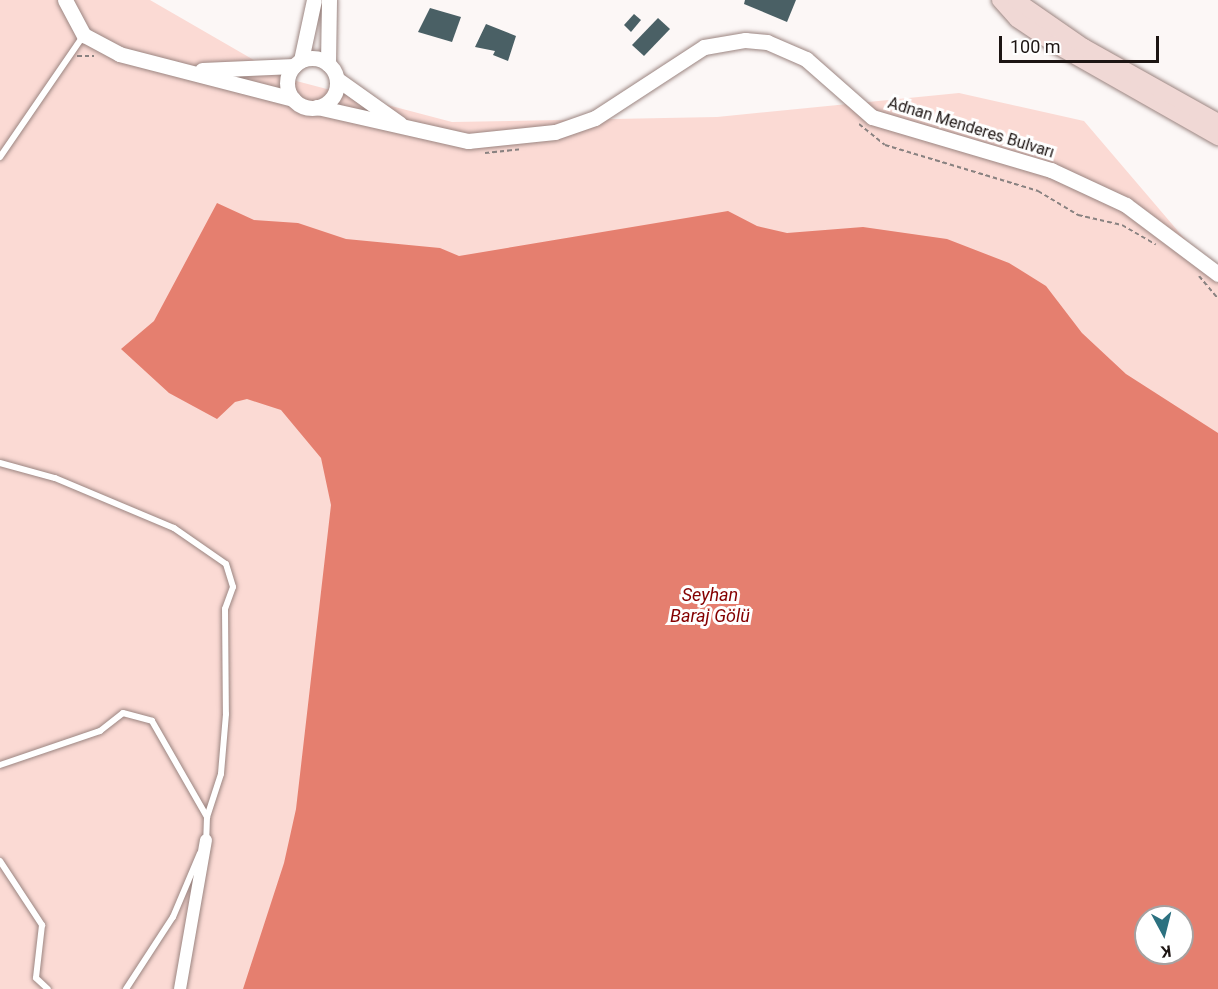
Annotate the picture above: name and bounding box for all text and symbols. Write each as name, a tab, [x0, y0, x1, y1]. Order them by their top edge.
scale bar	[1002, 24, 1162, 62]
text: 100 m	[1010, 36, 1061, 57]
street label: Adnan Menderes Bulvarı	[885, 94, 1057, 162]
water label: Seyhan Baraj Gölü	[670, 585, 750, 628]
north arrow	[1134, 905, 1194, 965]
text: K	[1160, 941, 1172, 961]

